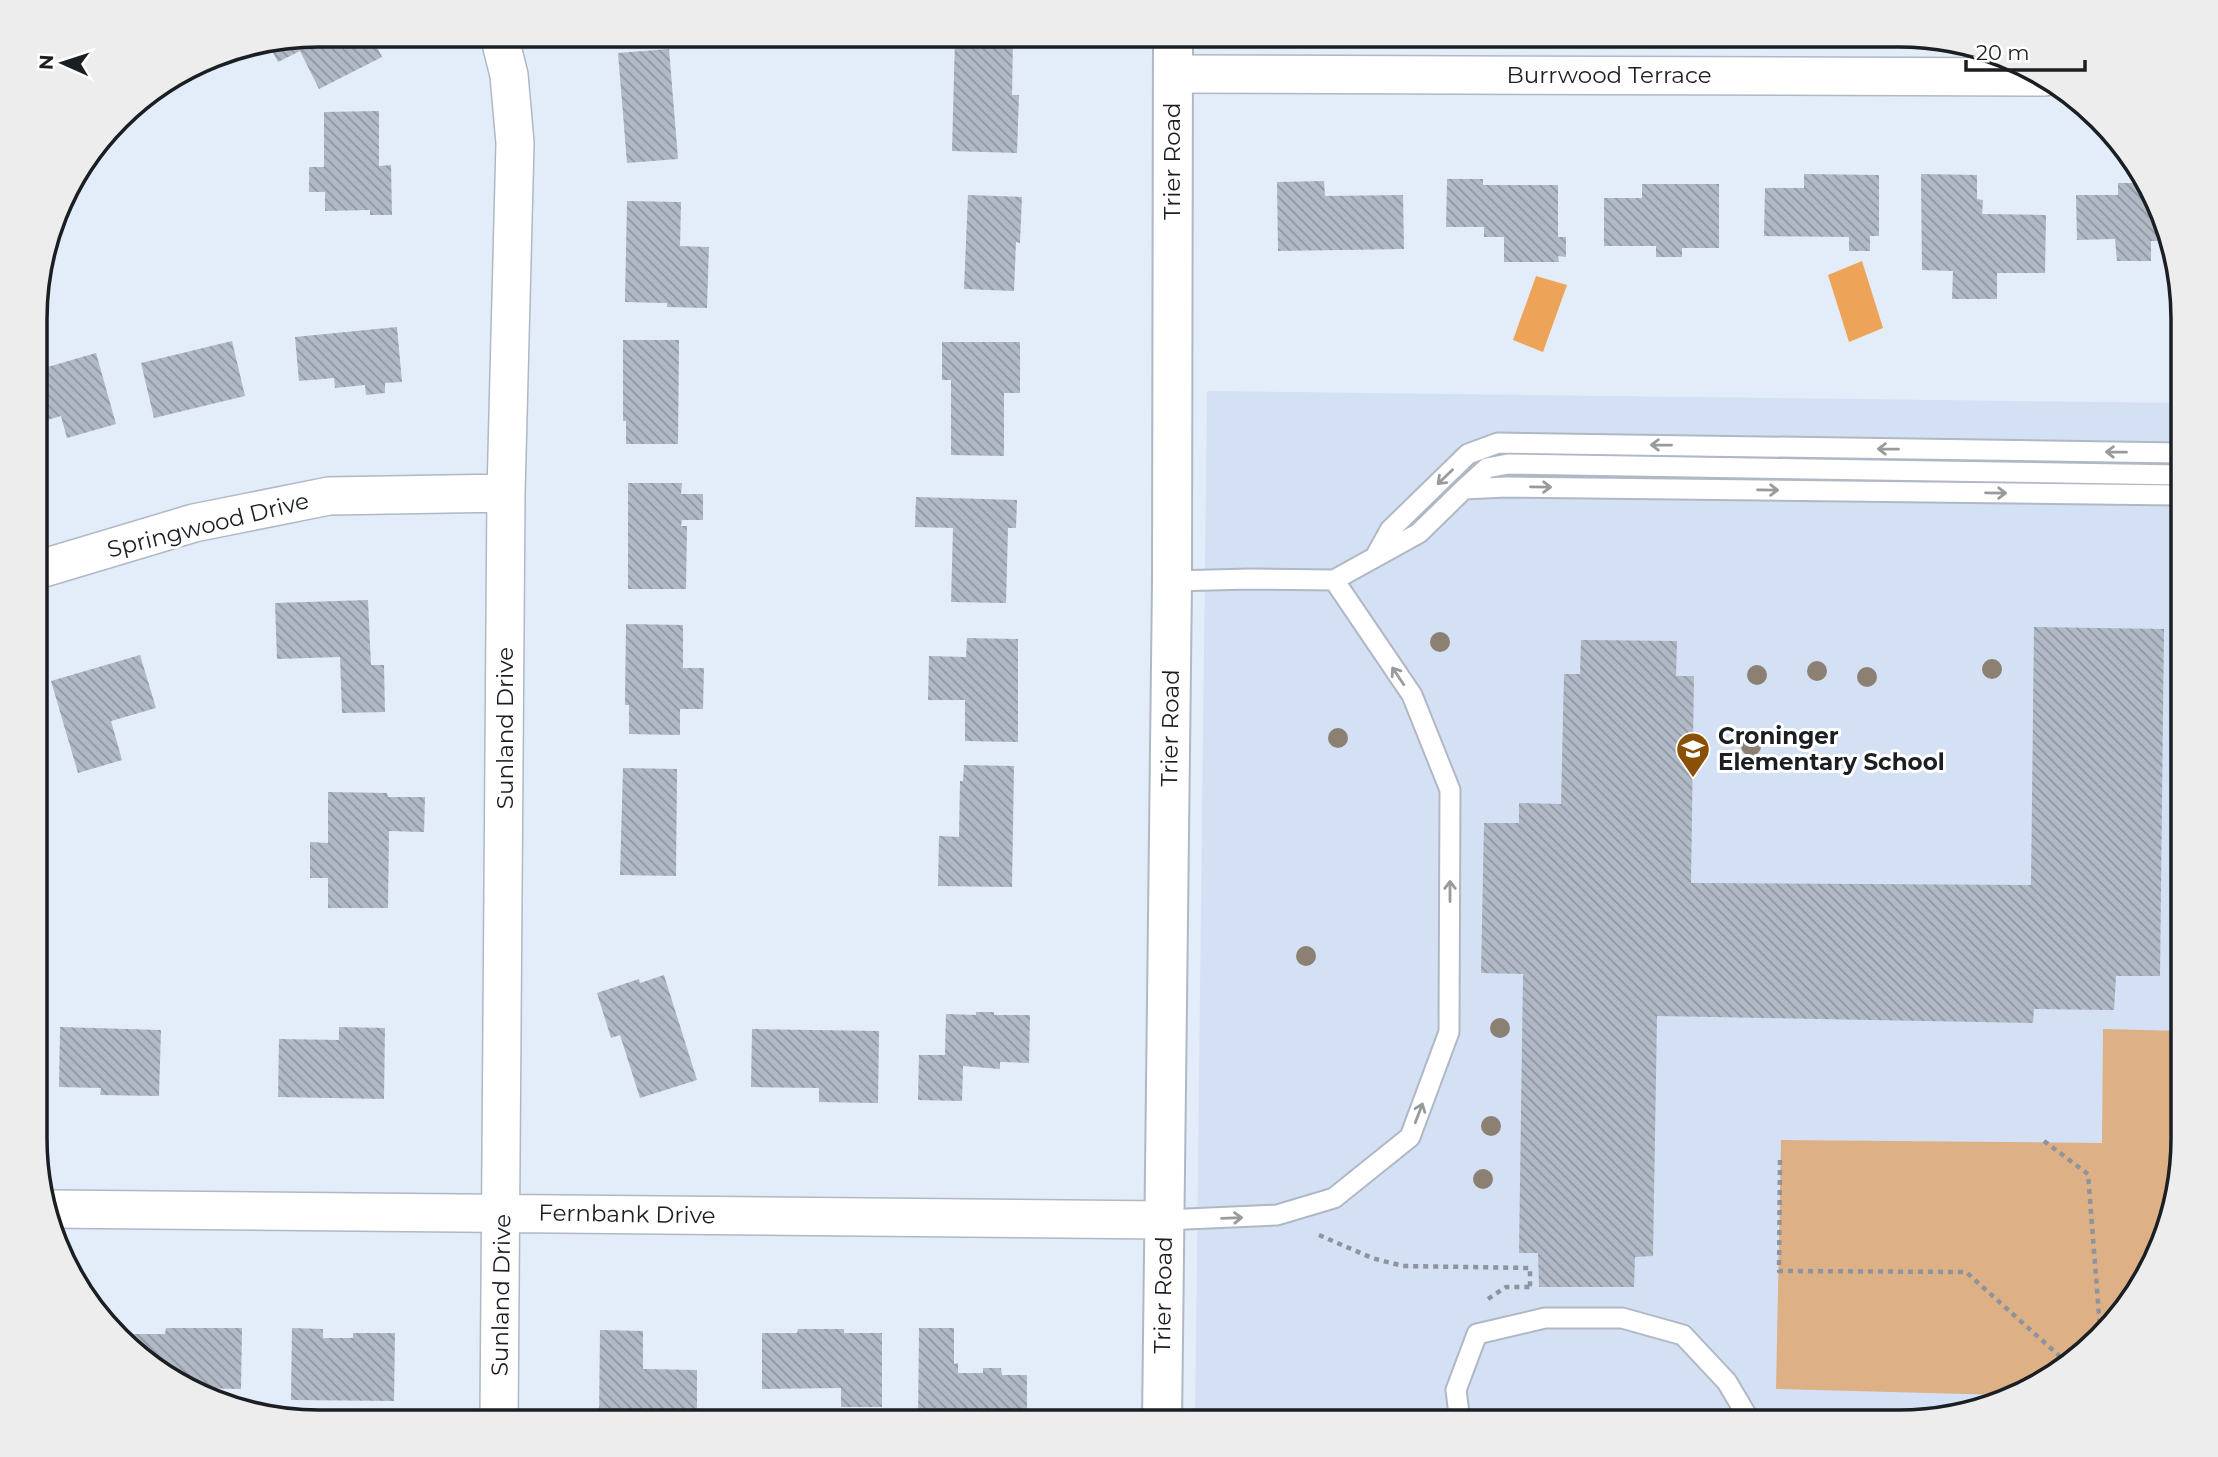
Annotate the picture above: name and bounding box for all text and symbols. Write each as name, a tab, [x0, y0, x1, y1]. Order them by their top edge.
north arrow	[28, 28, 98, 98]
scale bar	[1966, 28, 2085, 72]
text: 20 m	[1976, 40, 2030, 65]
text: N	[35, 54, 58, 70]
street label: Burrwood Terrace	[1506, 61, 1712, 89]
street label: Trier Road	[1158, 102, 1186, 220]
one-way arrow	[1650, 439, 1673, 452]
one-way arrow	[1877, 442, 1900, 456]
one-way arrow	[2105, 446, 2128, 459]
one-way arrow	[1436, 468, 1453, 485]
one-way arrow	[1529, 480, 1552, 494]
one-way arrow	[1756, 483, 1779, 497]
street label: Springwood Drive	[104, 486, 312, 564]
one-way arrow	[1984, 486, 2007, 500]
street label: Sunland Drive	[491, 647, 519, 809]
one-way arrow	[1391, 666, 1405, 686]
street label: Trier Road	[1155, 669, 1185, 787]
place label: Croninger Elementary School	[1718, 722, 1945, 776]
school or university icon: Croninger Elementary School	[1674, 730, 1712, 779]
one-way arrow	[1443, 880, 1457, 903]
one-way arrow	[1413, 1103, 1426, 1125]
street label: Fernbank Drive	[538, 1198, 716, 1230]
one-way arrow	[1220, 1212, 1243, 1225]
street label: Sunland Drive	[486, 1214, 516, 1376]
street label: Trier Road	[1148, 1236, 1178, 1354]

